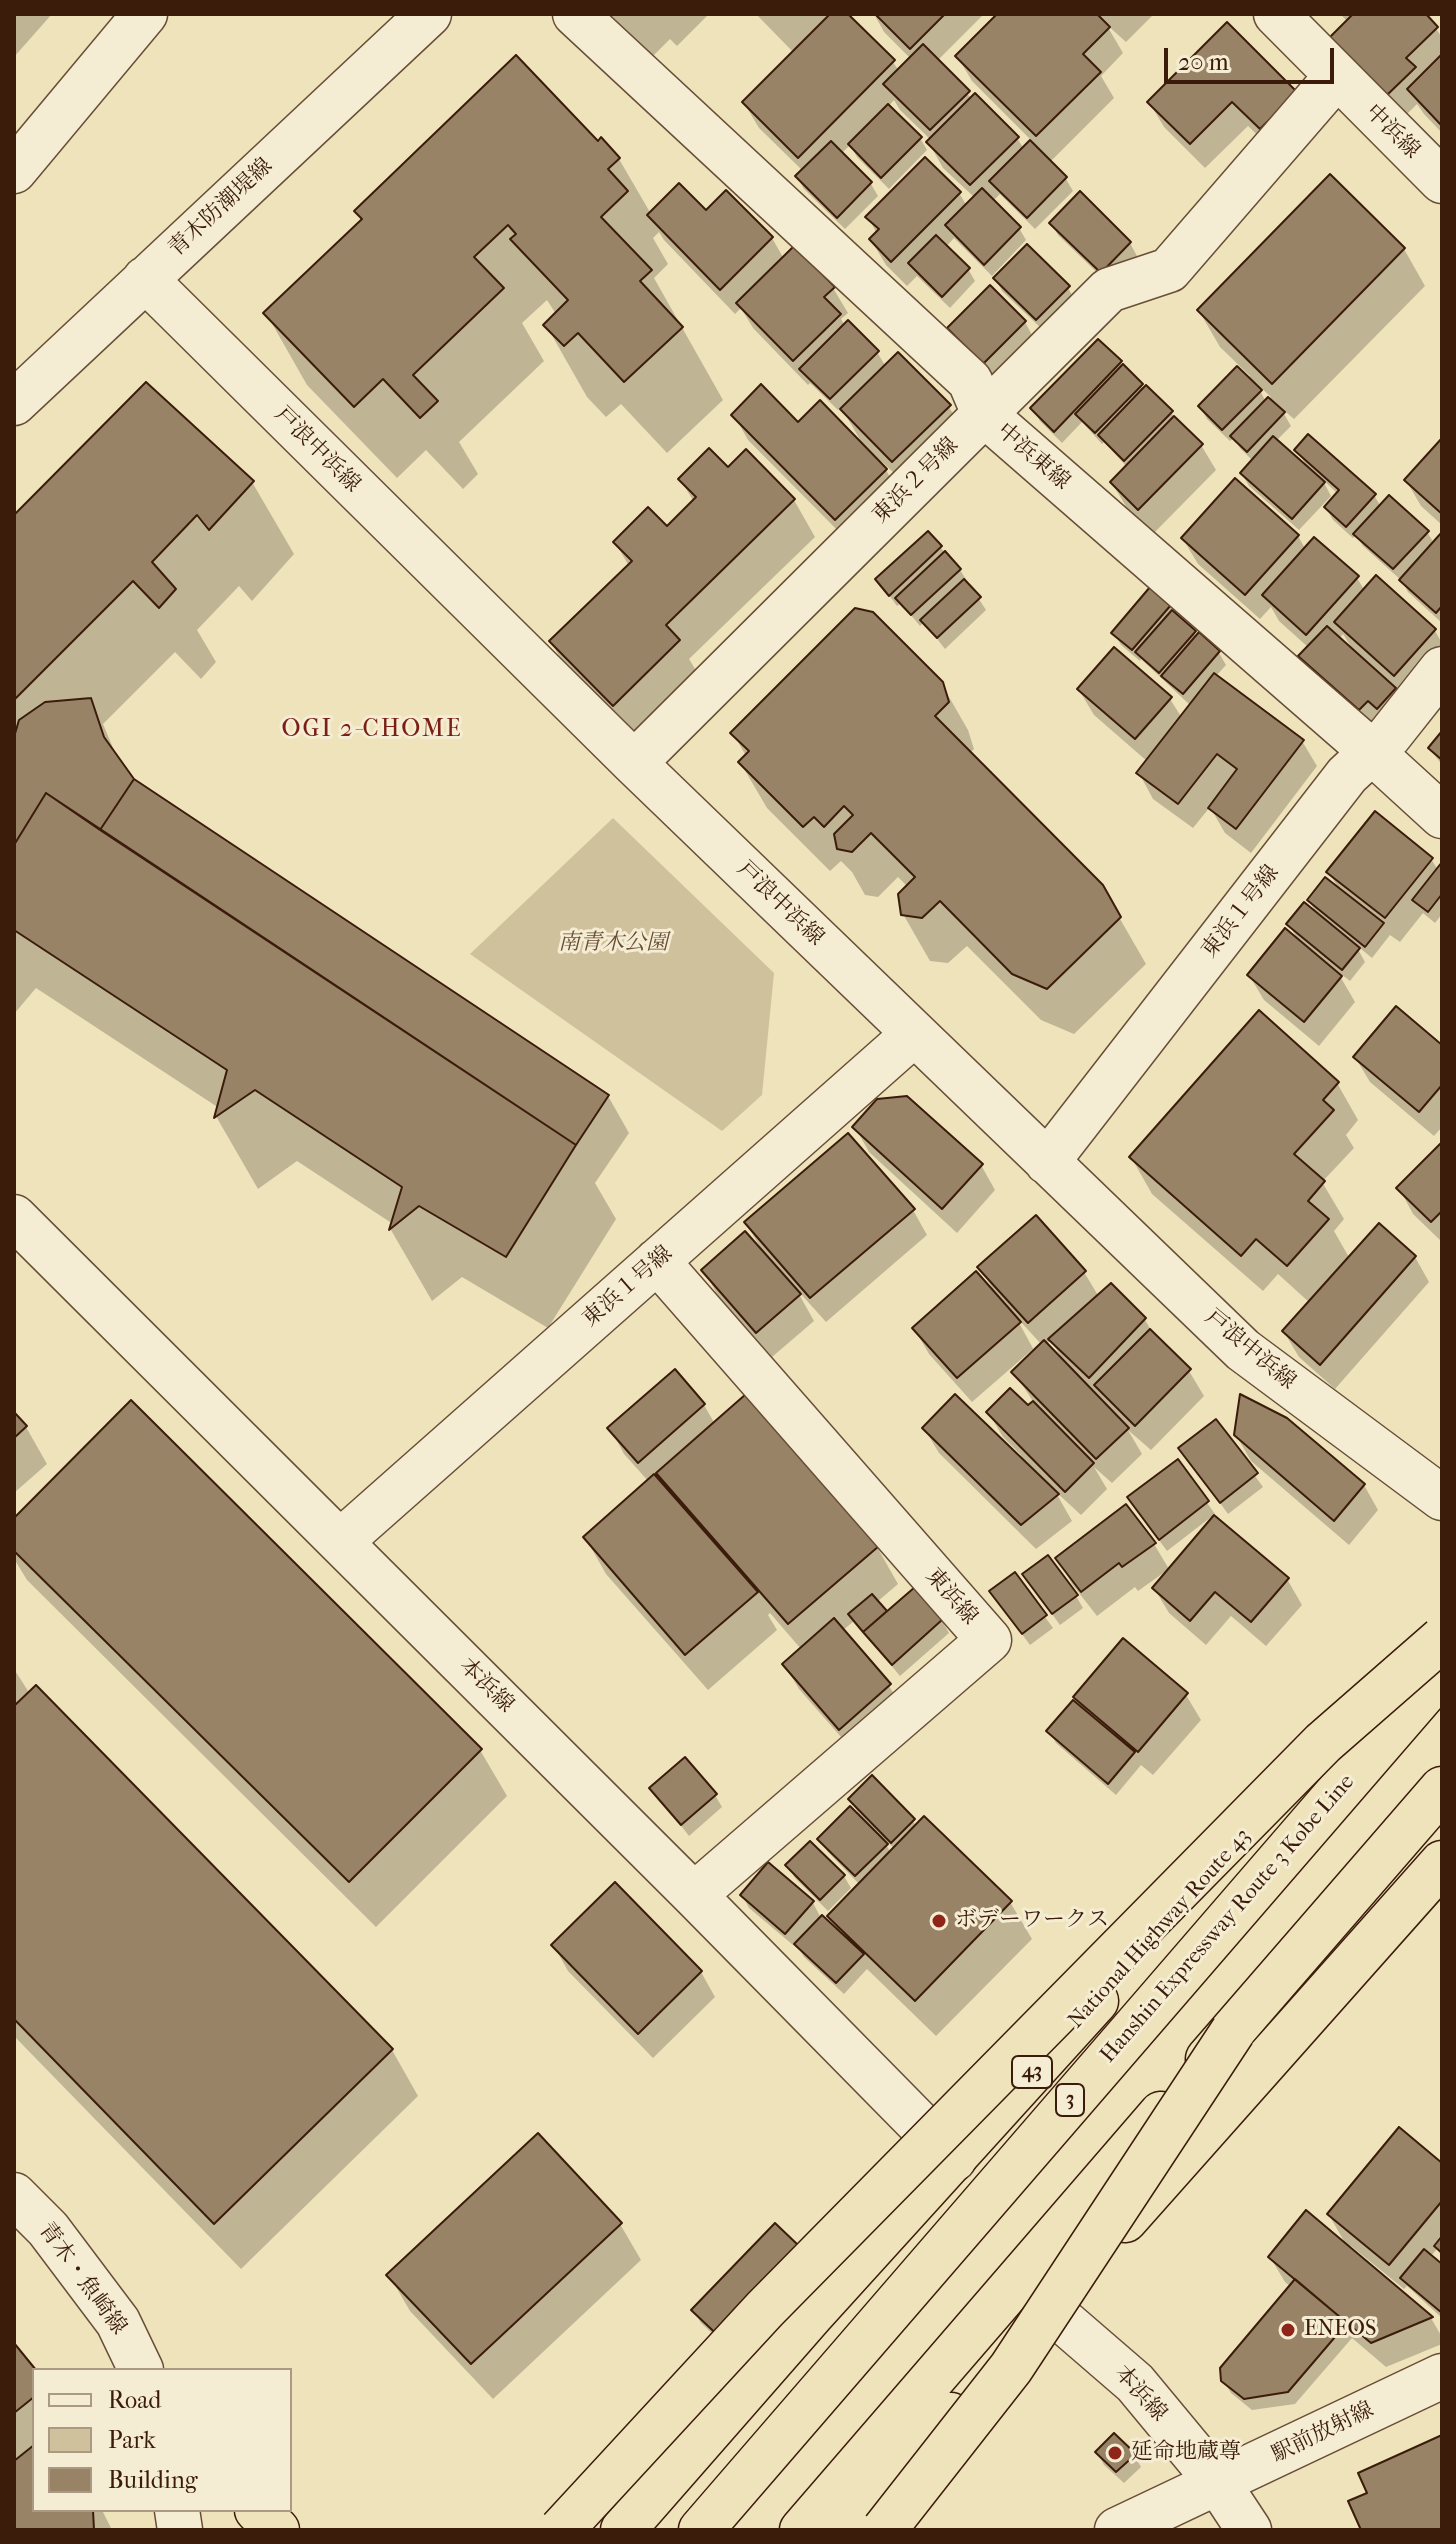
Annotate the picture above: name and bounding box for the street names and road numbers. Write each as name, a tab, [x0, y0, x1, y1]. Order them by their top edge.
street label: 中浜線	[1359, 99, 1425, 165]
street label: 青木防潮堤線	[164, 153, 278, 263]
street label: 戸浪中浜線	[269, 402, 365, 498]
street label: 中浜東線	[991, 418, 1075, 496]
street label: 東浜２号線	[868, 433, 964, 529]
street label: 戸浪中浜線	[731, 856, 829, 952]
street label: 東浜１号線	[1197, 861, 1285, 963]
street label: 東浜１号線	[578, 1241, 678, 1333]
street label: 戸浪中浜線	[1199, 1305, 1301, 1395]
street label: 東浜線	[919, 1563, 983, 1631]
street label: 本浜線	[453, 1653, 519, 1719]
street label: Hanshin Expressway Route 3 Kobe Line	[1096, 1769, 1360, 2069]
street label: National Highway Route 43	[1063, 1824, 1257, 2034]
road number: 43	[1012, 2056, 1052, 2088]
road number: 3	[1056, 2084, 1084, 2116]
street label: 青木・魚崎線	[33, 2218, 131, 2340]
street label: 本浜線	[1108, 2361, 1172, 2427]
street label: 駅前放射線	[1268, 2397, 1378, 2469]

